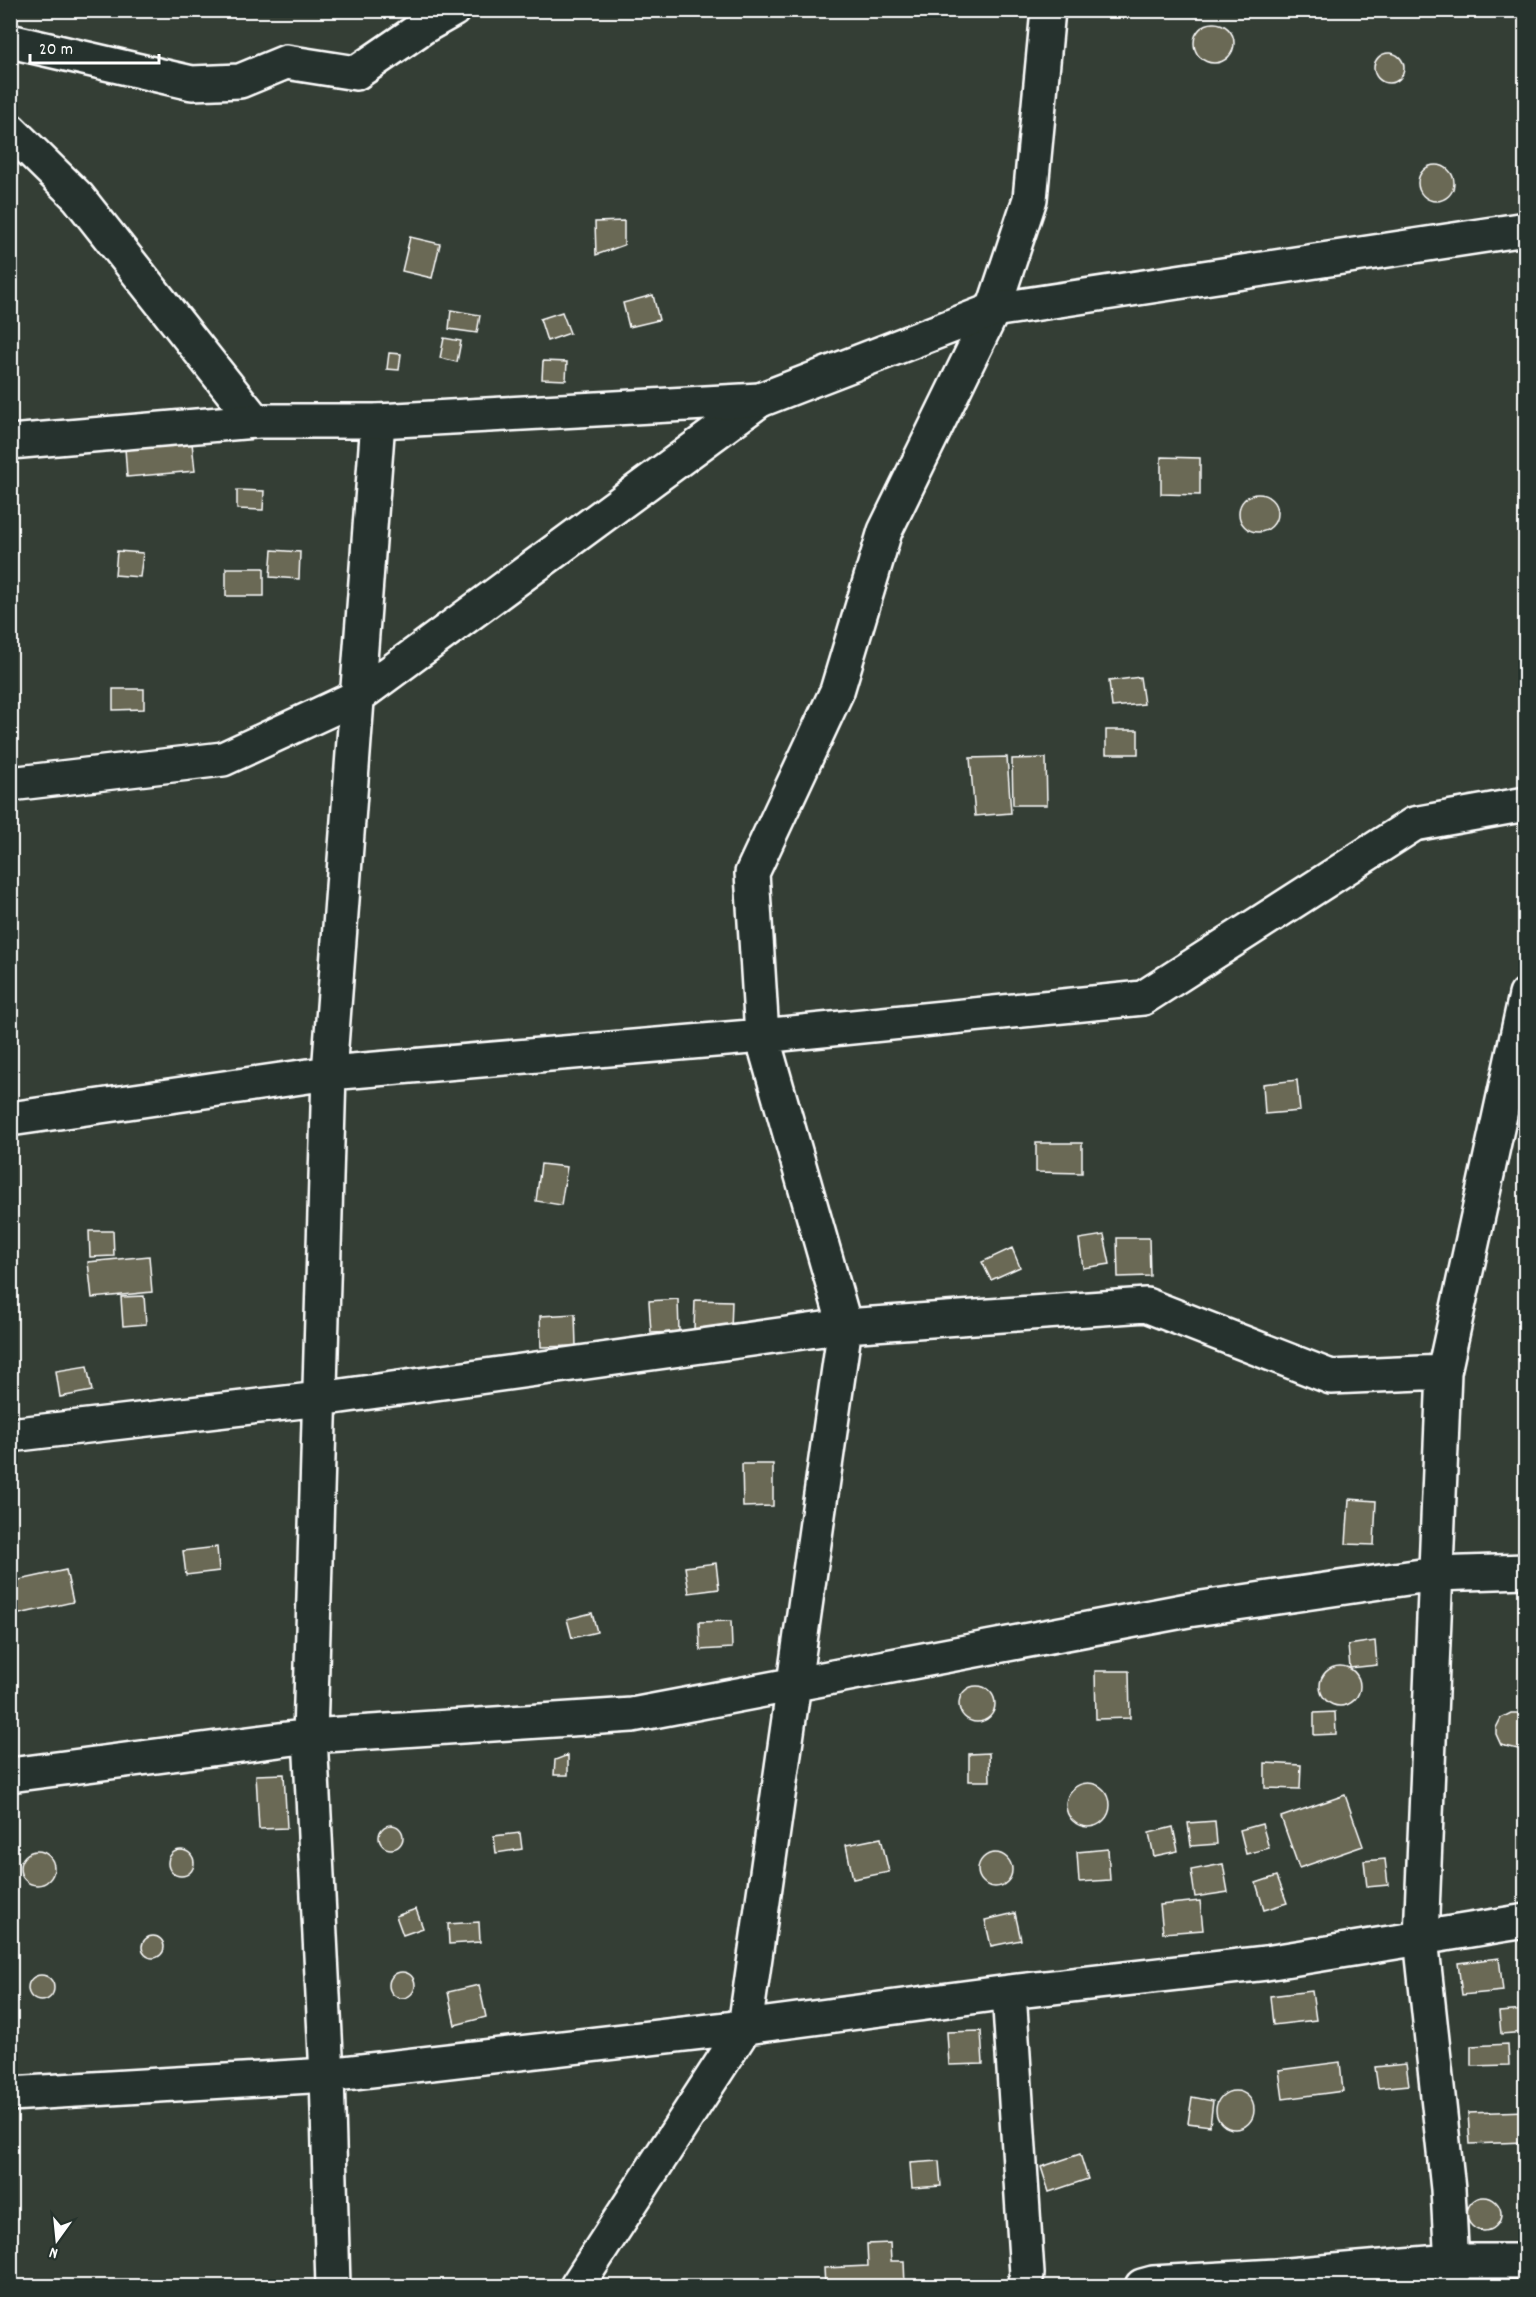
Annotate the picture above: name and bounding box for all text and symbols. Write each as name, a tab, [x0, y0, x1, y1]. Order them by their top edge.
scale bar	[30, 27, 159, 65]
text: 20 m	[39, 38, 73, 63]
north arrow	[27, 2210, 87, 2270]
text: N	[47, 2240, 61, 2264]

